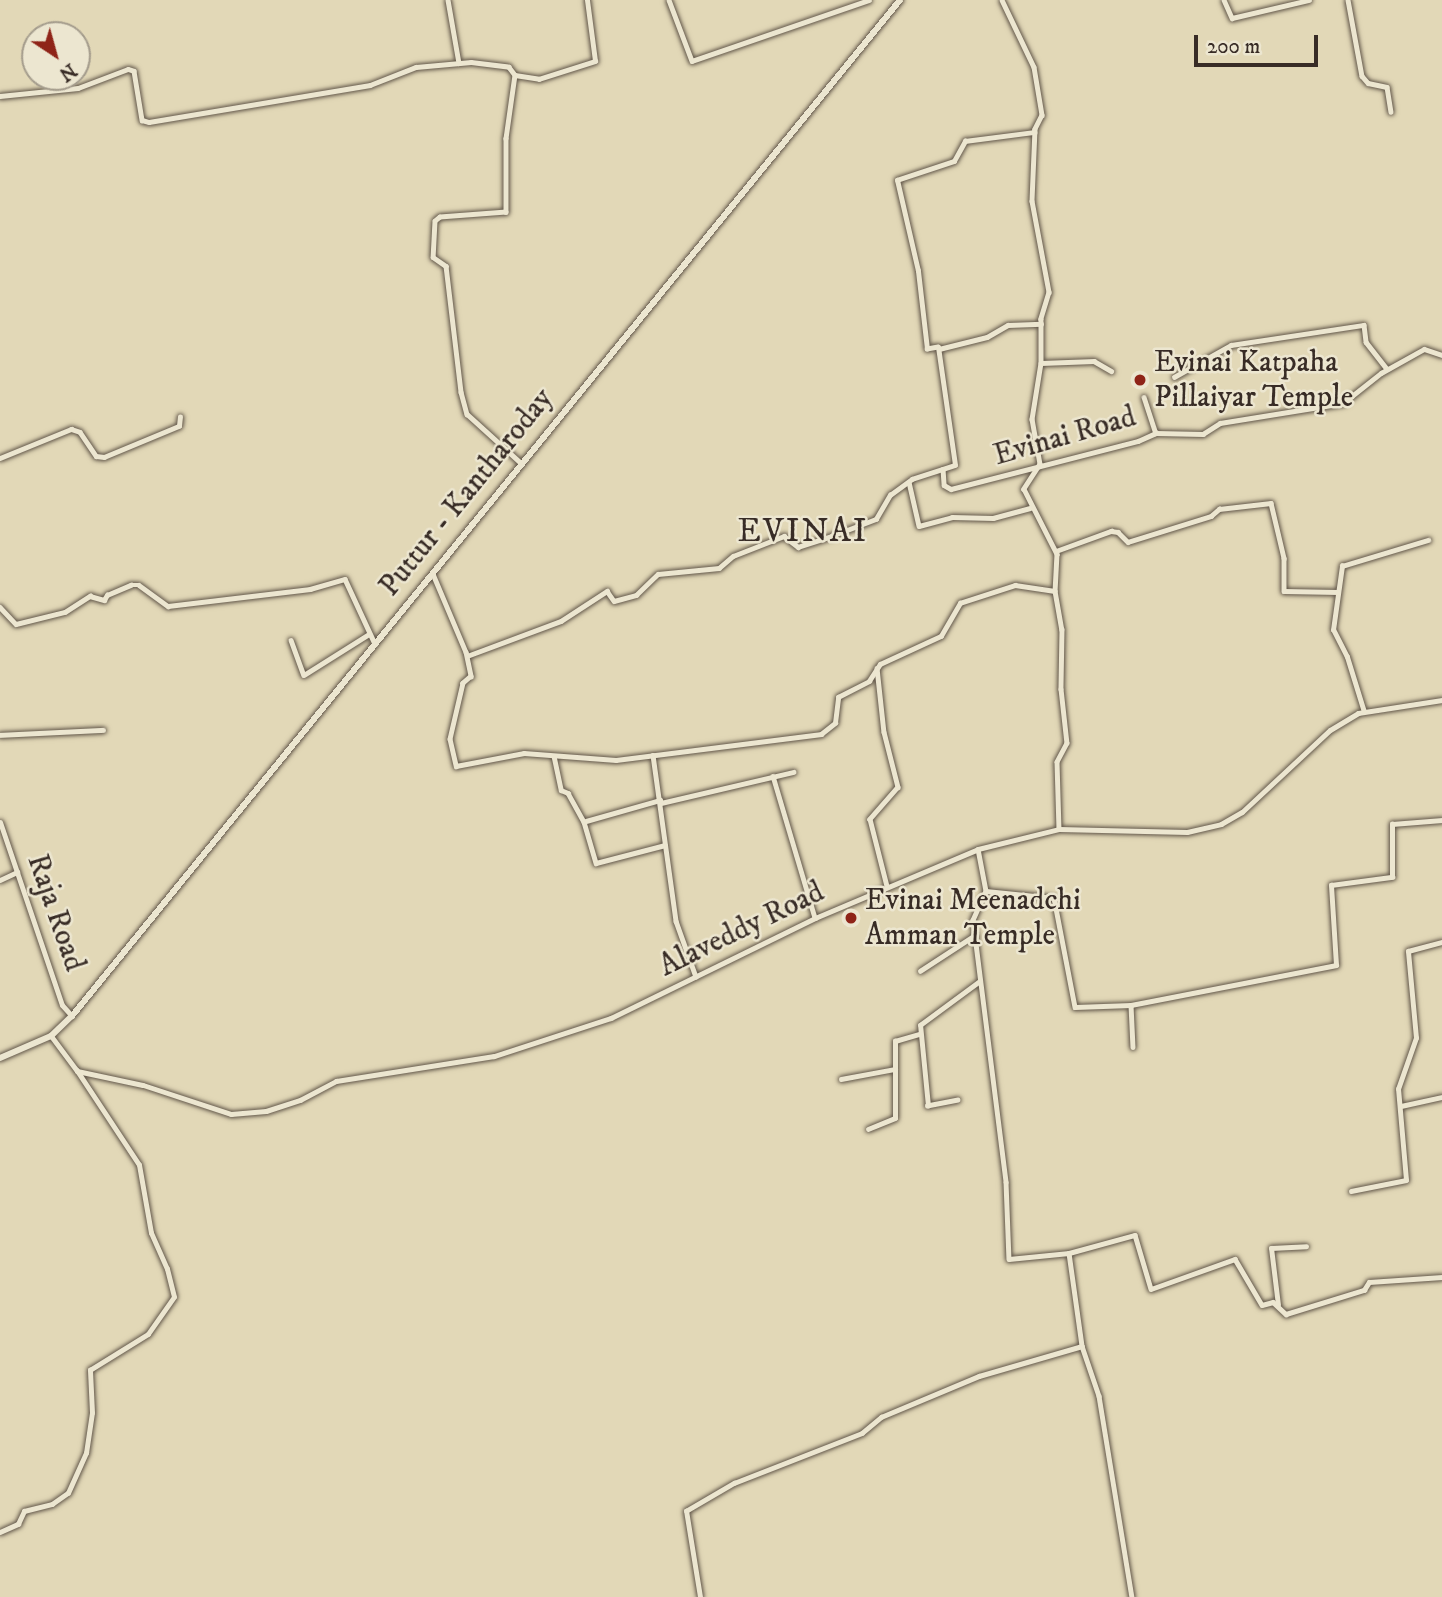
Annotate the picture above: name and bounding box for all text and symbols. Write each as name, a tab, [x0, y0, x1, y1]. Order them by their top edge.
north arrow	[21, 21, 91, 91]
scale bar	[1197, 21, 1321, 65]
text: 200 m	[1207, 34, 1260, 60]
text: N	[54, 58, 81, 86]
place label: Evinai Katpaha Pillaiyar Temple	[1154, 345, 1353, 416]
marker: Evinai Katpaha Pillaiyar Temple	[1132, 372, 1148, 388]
street label: Puttur - Kantharoday	[372, 382, 562, 604]
street label: Evinai Road	[990, 400, 1140, 474]
district label: EVINAI	[738, 512, 868, 552]
street label: Raja Road	[18, 850, 92, 976]
street label: Alaveddy Road	[654, 875, 830, 985]
place label: Evinai Meenadchi Amman Temple	[865, 883, 1081, 954]
marker: Evinai Meenadchi Amman Temple	[843, 910, 859, 926]

